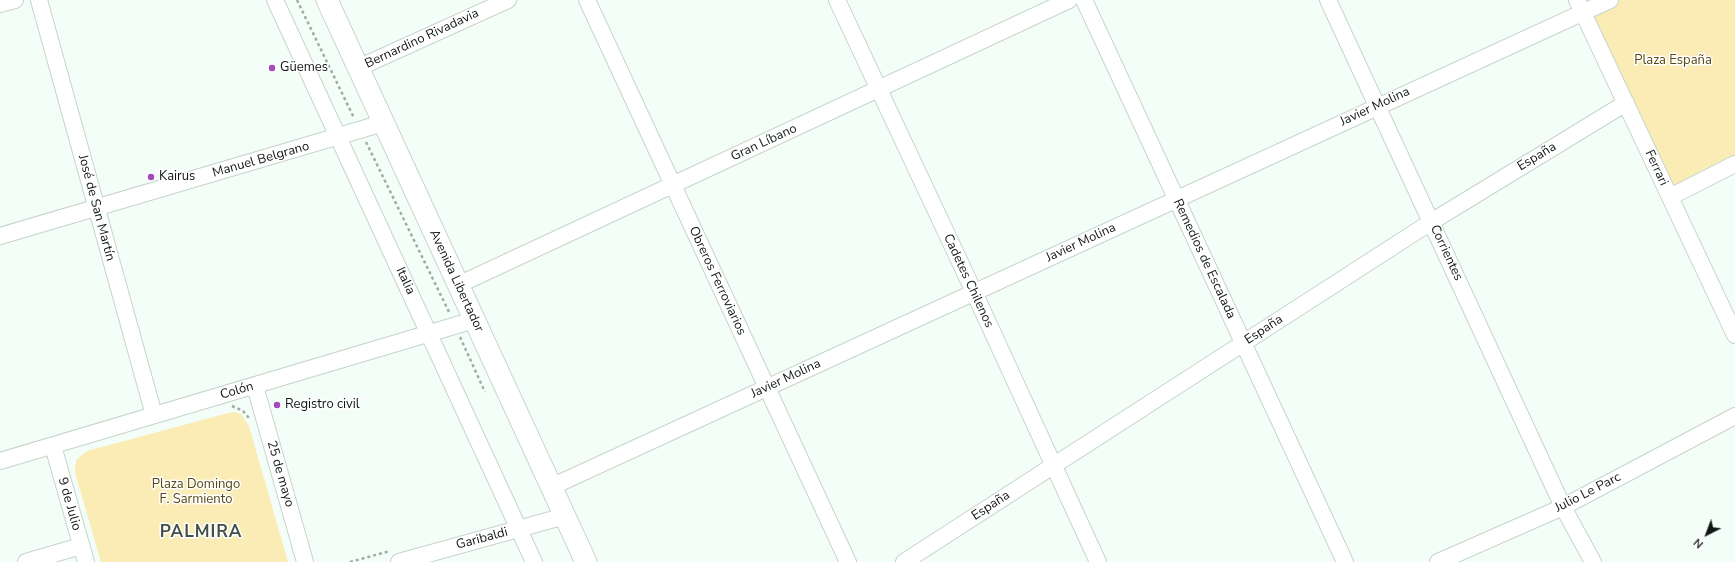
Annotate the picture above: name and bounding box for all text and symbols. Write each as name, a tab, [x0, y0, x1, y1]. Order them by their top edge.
street label: Bernardino Rivadavia	[363, 6, 481, 72]
park label: Plaza España	[1634, 53, 1712, 69]
place label: Güemes	[280, 60, 328, 76]
marker: Güemes	[267, 63, 277, 73]
street label: Javier Molina	[1338, 84, 1412, 130]
street label: Gran Líbano	[729, 121, 799, 165]
street label: Manuel Belgrano	[211, 139, 311, 181]
street label: España	[1515, 139, 1559, 175]
street label: Ferrari	[1641, 148, 1671, 188]
street label: José de San Martín	[74, 153, 118, 263]
place label: Kairus	[159, 169, 195, 185]
marker: Kairus	[146, 172, 156, 182]
street label: Remedios de Escalada	[1169, 197, 1239, 321]
street label: Javier Molina	[1044, 220, 1118, 266]
street label: Corrientes	[1426, 223, 1466, 283]
street label: Obreros Ferroviarios	[685, 224, 749, 338]
street label: Avenida Libertador	[425, 227, 487, 335]
street label: Cadetes Chilenos	[939, 232, 997, 330]
street label: Italia	[392, 265, 418, 297]
street label: España	[1242, 312, 1286, 348]
street label: Javier Molina	[749, 356, 823, 402]
street label: Colón	[219, 379, 255, 403]
place label: Registro civil	[285, 397, 360, 413]
marker: Registro civil	[272, 400, 282, 410]
street label: 25 de mayo	[263, 439, 297, 509]
street label: Julio Le Parc	[1553, 470, 1623, 516]
street label: 9 de Julio	[54, 476, 84, 532]
park label: Plaza Domingo F. Sarmiento	[152, 477, 240, 508]
street label: España	[969, 488, 1013, 524]
north arrow	[1687, 514, 1727, 554]
district label: PALMIRA	[160, 523, 242, 543]
street label: Garibaldi	[454, 525, 510, 553]
text: N	[1691, 535, 1707, 552]

